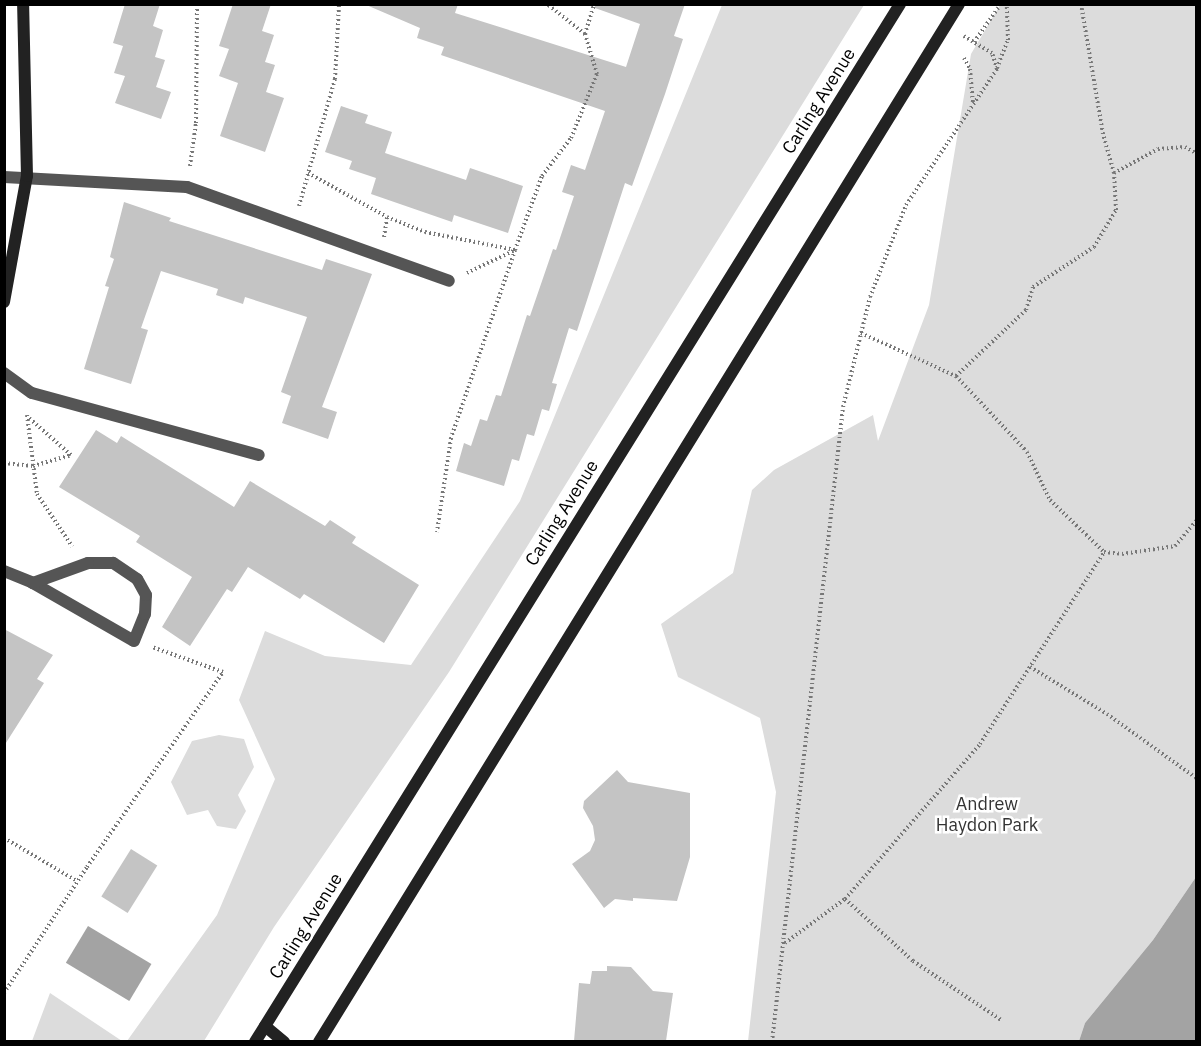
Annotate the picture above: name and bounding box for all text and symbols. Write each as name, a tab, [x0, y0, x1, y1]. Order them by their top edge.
street label: Carling Avenue	[778, 44, 860, 158]
street label: Carling Avenue	[521, 456, 603, 570]
park label: Andrew Haydon Park	[936, 794, 1038, 836]
street label: Carling Avenue	[265, 869, 347, 983]

